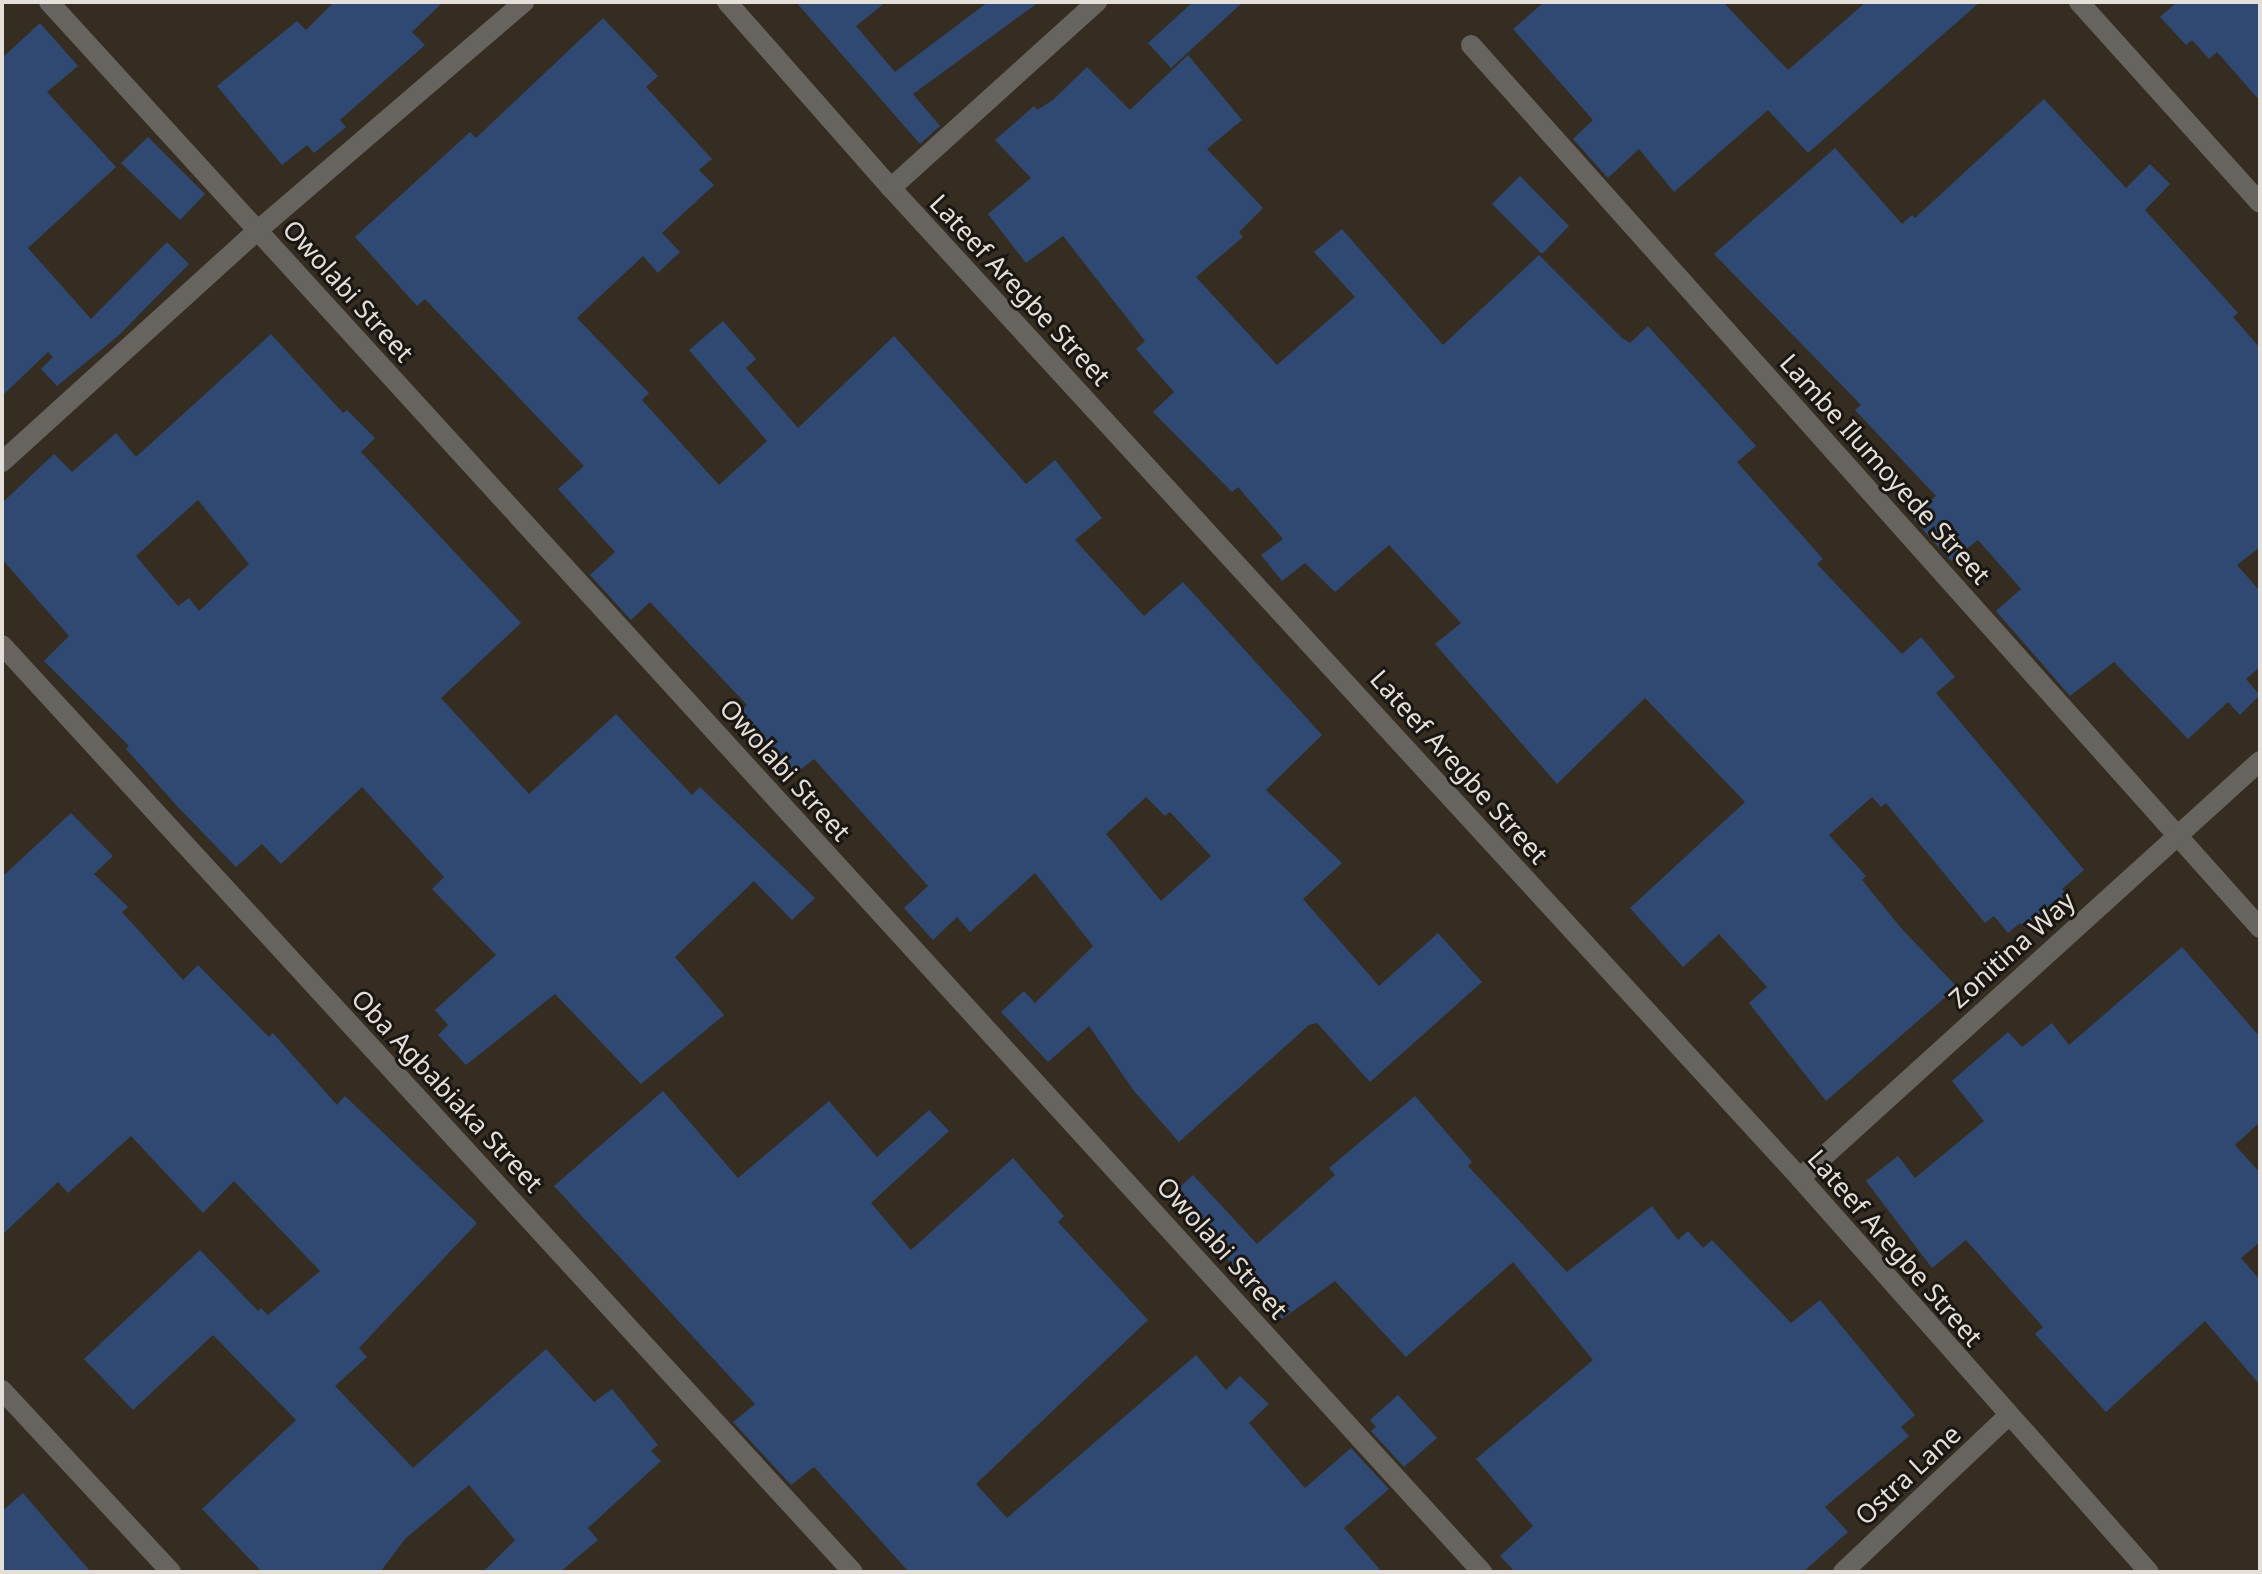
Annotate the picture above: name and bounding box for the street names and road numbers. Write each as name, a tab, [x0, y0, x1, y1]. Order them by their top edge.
street label: Lateef Aregbe Street	[923, 188, 1117, 392]
street label: Owolabi Street	[276, 214, 420, 368]
street label: Lambe Ilumoyede Street	[1773, 347, 1997, 591]
street label: Lateef Aregbe Street	[1364, 664, 1554, 870]
street label: Owolabi Street	[713, 693, 857, 847]
street label: Zonitina Way	[1943, 885, 2081, 1015]
street label: Oba Agbabiaka Street	[345, 983, 549, 1199]
street label: Lateef Aregbe Street	[1801, 1143, 1989, 1353]
street label: Owolabi Street	[1150, 1171, 1294, 1325]
street label: Ostra Lane	[1849, 1418, 1967, 1532]

